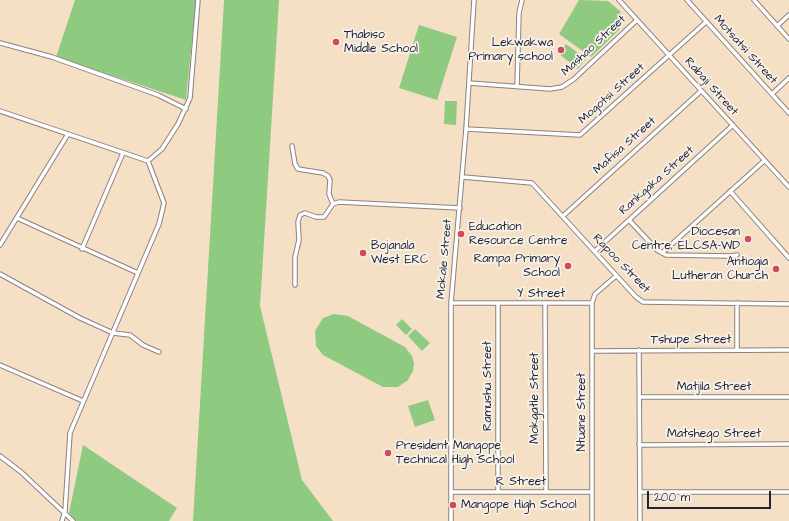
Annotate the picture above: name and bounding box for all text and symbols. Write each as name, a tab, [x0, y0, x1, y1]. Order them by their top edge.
street label: Motsatsi Street	[710, 12, 780, 88]
street label: Mashao Street	[559, 13, 629, 79]
place label: Thabiso Middle School	[344, 28, 418, 56]
place label: Lekwakwa Primary school	[469, 36, 553, 64]
marker: Thabiso Middle School	[331, 37, 341, 47]
marker: Lekwakwa Primary school	[556, 45, 566, 55]
street label: Rabaji Street	[681, 55, 741, 119]
street label: Mogotsi Street	[576, 61, 648, 127]
street label: Mafisa Street	[591, 114, 659, 178]
street label: Rankgaka Street	[617, 144, 697, 218]
street label: Mokale Street	[434, 218, 456, 300]
place label: Education Resource Centre	[469, 220, 567, 248]
place label: Diocesan Centre, ELCSA-WD	[632, 225, 740, 253]
marker: Education Resource Centre	[456, 229, 466, 239]
street label: Rapoo Street	[589, 231, 653, 297]
marker: Diocesan Centre, ELCSA-WD	[743, 234, 753, 244]
place label: Bojanala West ERC	[371, 239, 429, 267]
marker: Bojanala West ERC	[358, 248, 368, 258]
place label: Rampa Primary School	[474, 252, 560, 280]
place label: Antiogia Lutheran Church	[672, 255, 768, 283]
marker: Rampa Primary School	[563, 261, 573, 271]
marker: Antiogia Lutheran Church	[771, 264, 781, 274]
street label: Y Street	[517, 287, 565, 301]
street label: Tshupe Street	[651, 333, 731, 347]
street label: Ramushu Street	[481, 341, 495, 431]
street label: Mokgatle Street	[528, 352, 542, 444]
street label: Ntuane Street	[575, 373, 589, 451]
street label: Matjila Street	[677, 380, 751, 394]
street label: Matshego Street	[667, 427, 761, 441]
place label: President Mangope Technical High School	[396, 439, 514, 467]
marker: President Mangope Technical High School	[383, 448, 393, 458]
street label: R Street	[496, 475, 546, 489]
scale bar	[649, 483, 773, 509]
text: 200 m	[654, 489, 690, 506]
place label: Mangope High School	[461, 498, 577, 512]
marker: Mangope High School	[448, 500, 458, 510]

